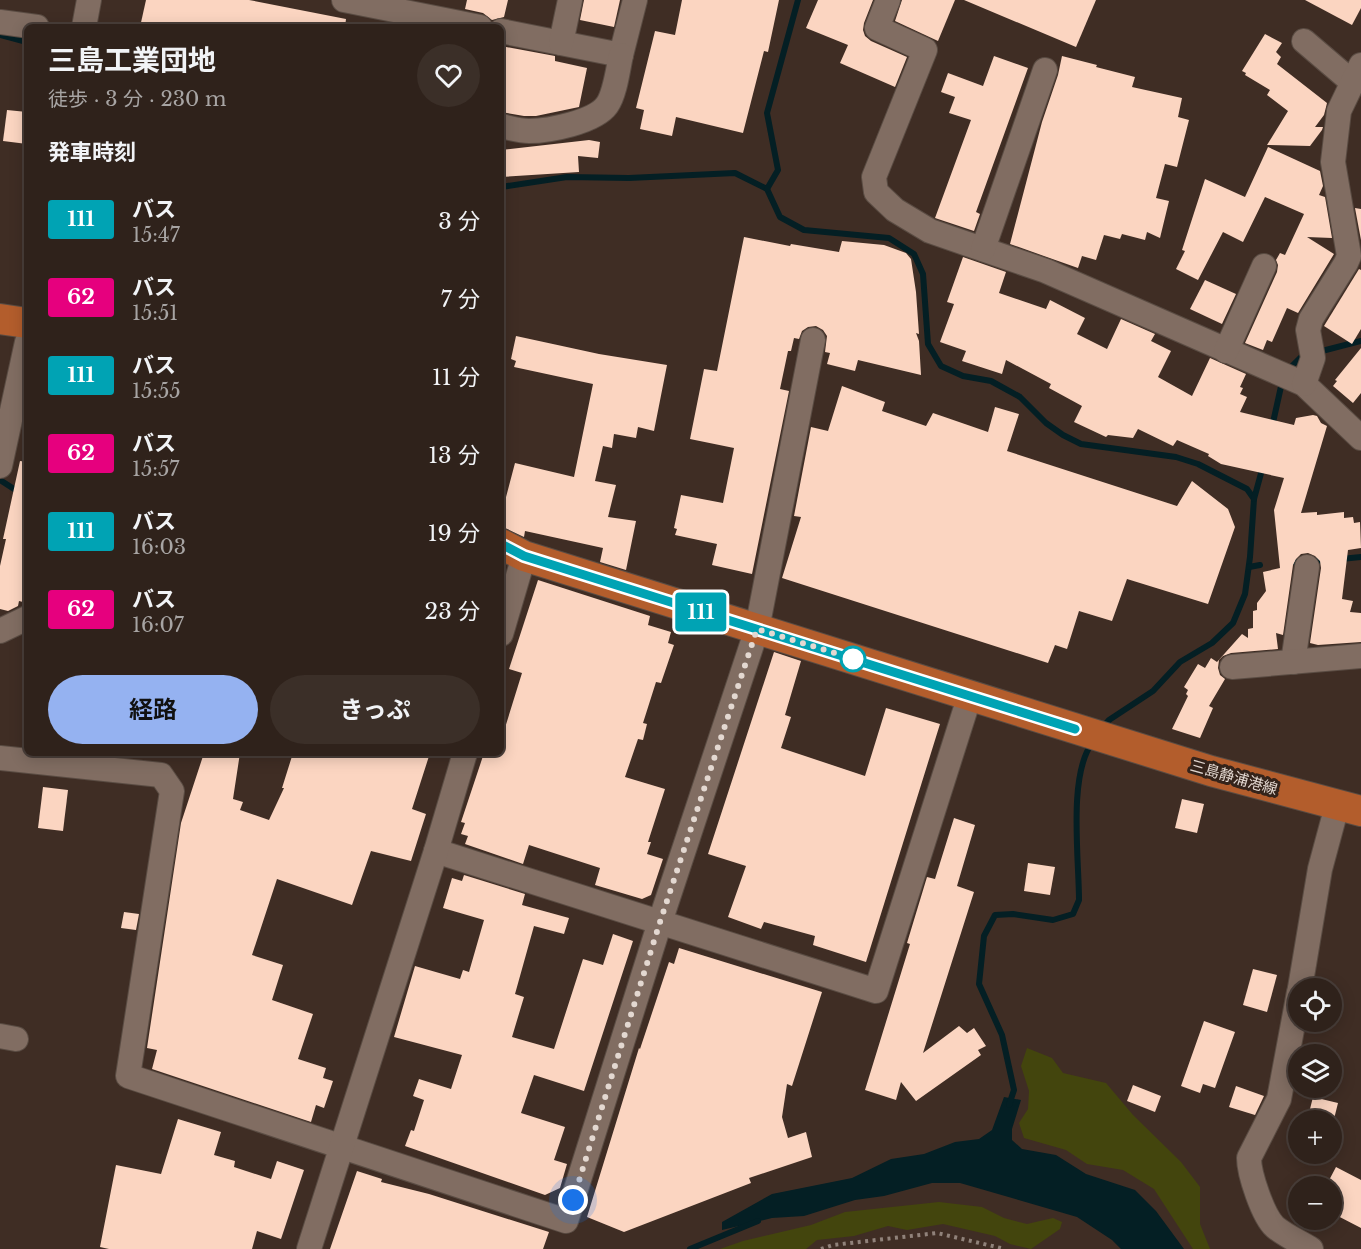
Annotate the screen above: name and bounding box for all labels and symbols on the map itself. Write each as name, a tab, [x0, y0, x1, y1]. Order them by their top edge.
line badge: 111	[666, 592, 736, 632]
unlabelled marker	[840, 646, 866, 672]
street label: 三島静浦港線	[1188, 755, 1280, 799]
your location	[558, 1185, 588, 1215]

